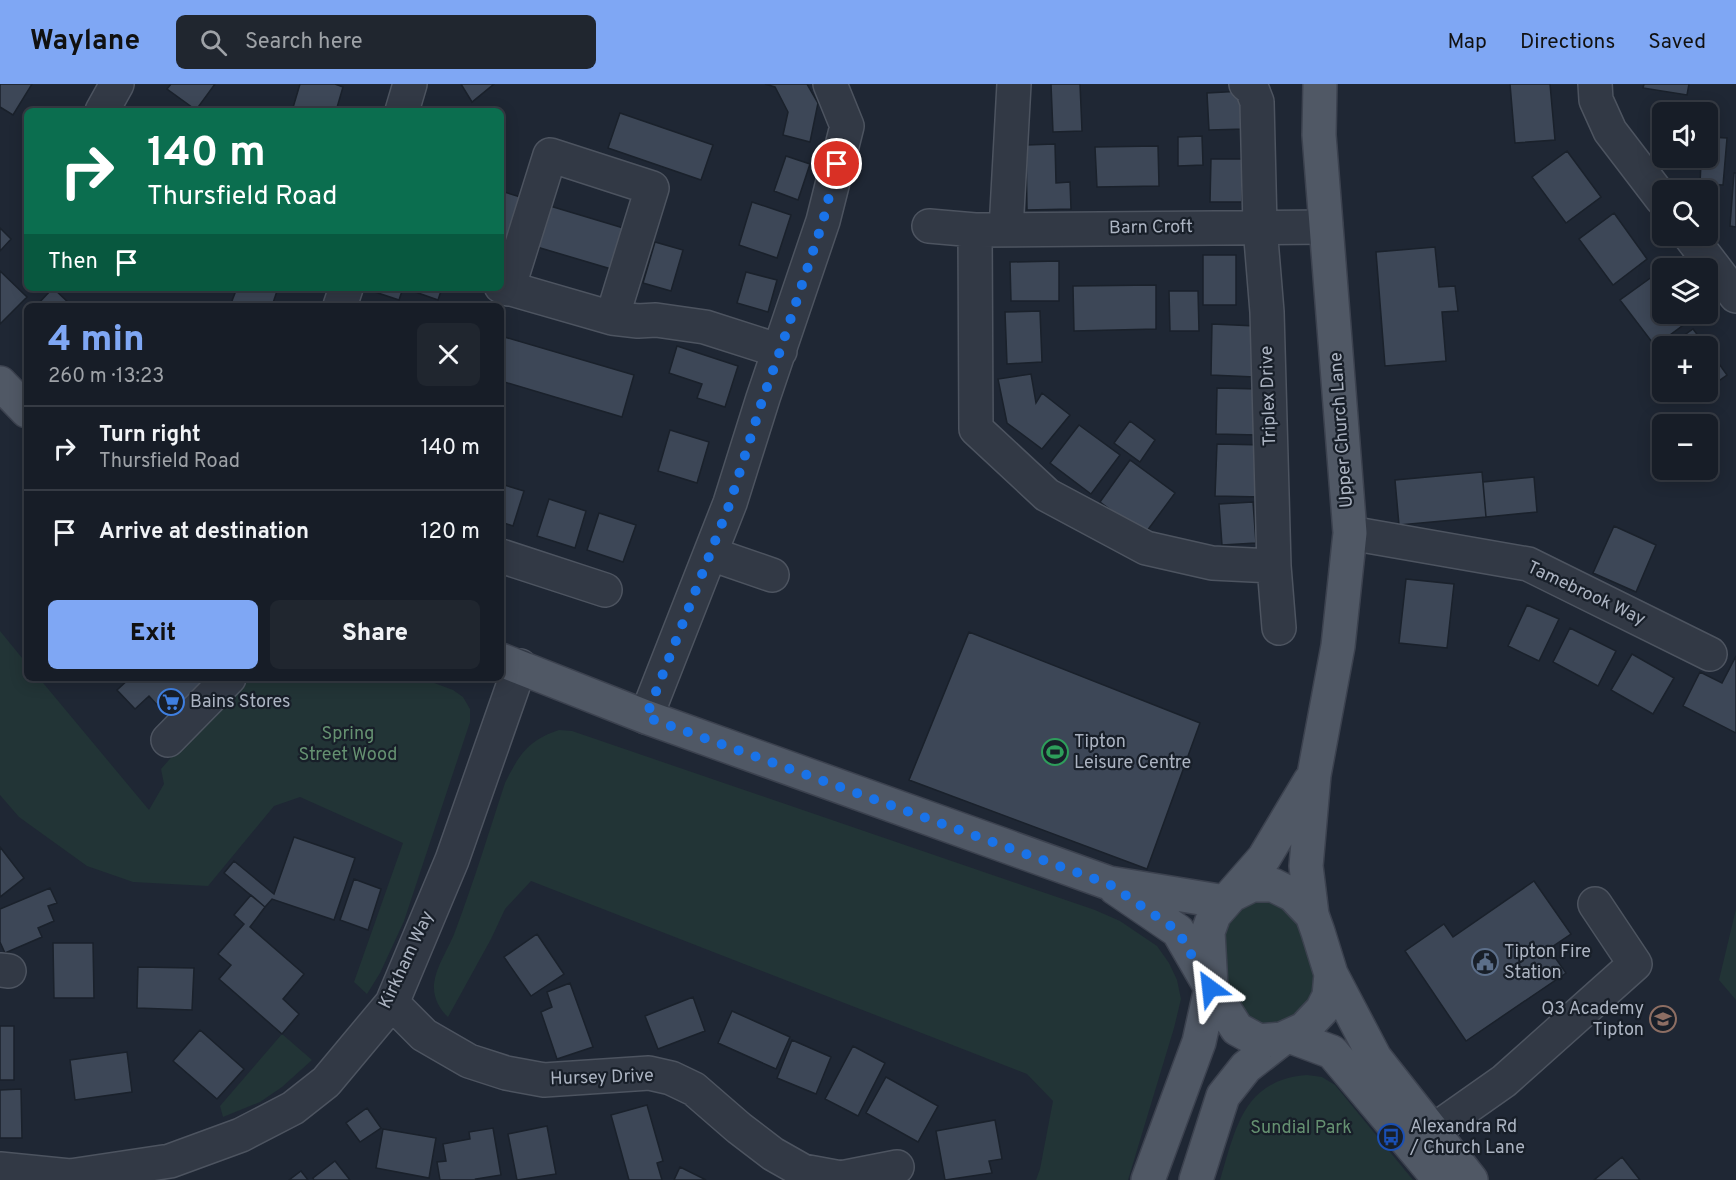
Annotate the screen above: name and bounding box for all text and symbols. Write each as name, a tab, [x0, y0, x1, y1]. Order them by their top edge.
search box	[176, 15, 596, 69]
text: Waylane	[30, 24, 140, 60]
icon: search	[197, 26, 230, 59]
text: Search here	[245, 29, 363, 56]
text: Map	[1447, 29, 1487, 56]
text: Directions	[1520, 29, 1615, 56]
text: Saved	[1648, 29, 1706, 56]
map controls	[1652, 102, 1718, 480]
button: sound	[1652, 102, 1718, 168]
text: 140 m	[147, 128, 266, 181]
icon: right	[48, 132, 126, 210]
pin	[811, 138, 862, 189]
icon: arrive	[820, 147, 853, 180]
text: Thursfield Road	[147, 180, 337, 214]
button: search	[1652, 180, 1718, 246]
street label: Barn Croft	[1109, 216, 1193, 240]
icon: arrive	[110, 246, 143, 279]
text: Then	[48, 249, 98, 276]
button: layers	[1652, 258, 1718, 324]
text: 4 min	[48, 318, 145, 364]
button: close	[417, 323, 480, 386]
button: +	[1652, 336, 1718, 402]
street label: Triplex Drive	[1256, 345, 1282, 447]
street label: Upper Church Lane	[1325, 351, 1359, 509]
text: 260 m · 13:23	[48, 364, 164, 390]
button: −	[1652, 414, 1718, 480]
text: Turn right	[99, 422, 201, 449]
icon: right	[48, 432, 81, 465]
text: 140 m	[421, 435, 480, 462]
text: Thursfield Road	[99, 449, 240, 475]
icon: arrive	[48, 516, 81, 549]
text: Arrive at destination	[99, 519, 309, 546]
text: 120 m	[420, 519, 480, 546]
street label: Tamebrook Way	[1523, 556, 1649, 632]
button: Exit	[48, 600, 258, 669]
button: Share	[270, 600, 480, 669]
supermarket icon: Bains Stores	[156, 687, 186, 717]
place label: Bains Stores	[190, 691, 291, 714]
park label: Spring Street Wood	[299, 723, 397, 767]
place label: Tipton Leisure Centre	[1074, 731, 1191, 775]
sports icon: Tipton Leisure Centre	[1040, 737, 1070, 767]
street label: Kirkham Way	[374, 907, 440, 1013]
place label: Tipton Fire Station	[1504, 941, 1591, 985]
public building icon: Tipton Fire Station	[1470, 947, 1500, 977]
position arrow	[1178, 956, 1242, 1020]
place label: Q3 Academy Tipton	[1541, 998, 1644, 1042]
school or university icon: Q3 Academy Tipton	[1648, 1004, 1678, 1034]
street label: Hursey Drive	[550, 1065, 654, 1091]
place label: Alexandra Rd / Church Lane	[1409, 1116, 1525, 1160]
park label: Sundial Park	[1250, 1117, 1352, 1140]
bus stop icon: Alexandra Rd / Church Lane	[1376, 1122, 1406, 1152]

